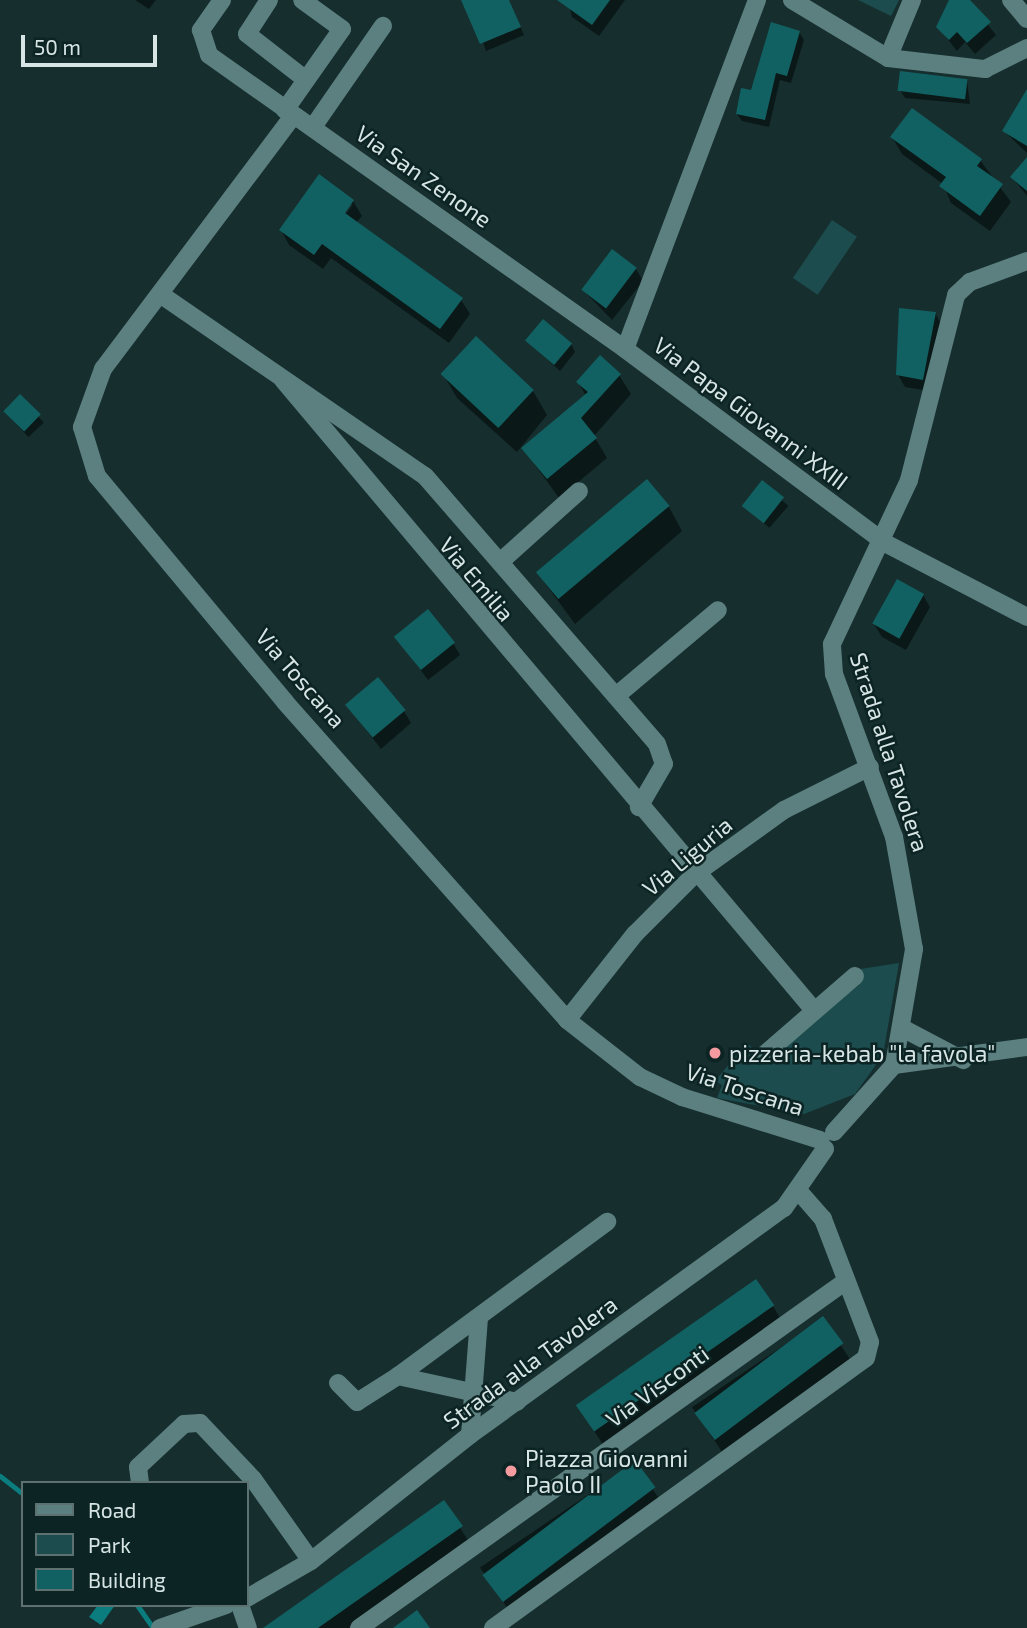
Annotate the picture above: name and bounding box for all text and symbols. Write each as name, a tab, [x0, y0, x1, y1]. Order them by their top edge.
scale bar	[24, 21, 161, 65]
text: 50 m	[34, 34, 81, 59]
street label: Via San Zenone	[351, 119, 497, 233]
street label: Via Papa Giovanni XXIII	[648, 331, 854, 495]
street label: Via Emilia	[434, 531, 520, 627]
street label: Via Toscana	[250, 623, 352, 733]
street label: Strada alla Tavolera	[845, 649, 935, 855]
street label: Via Liguria	[637, 811, 737, 901]
place label: pizzeria-kebab "la favola"	[729, 1039, 996, 1067]
marker: pizzeria-kebab "la favola"	[707, 1045, 723, 1061]
street label: Via Toscana	[682, 1057, 808, 1121]
street label: Strada alla Tavolera	[438, 1290, 622, 1434]
street label: Via Visconti	[600, 1339, 714, 1433]
place label: Piazza Giovanni Paolo II	[525, 1444, 688, 1498]
marker: Piazza Giovanni Paolo II	[503, 1463, 519, 1479]
legend	[21, 1481, 248, 1607]
text: Road	[88, 1497, 136, 1522]
text: Park	[88, 1532, 131, 1557]
text: Building	[88, 1567, 166, 1592]

